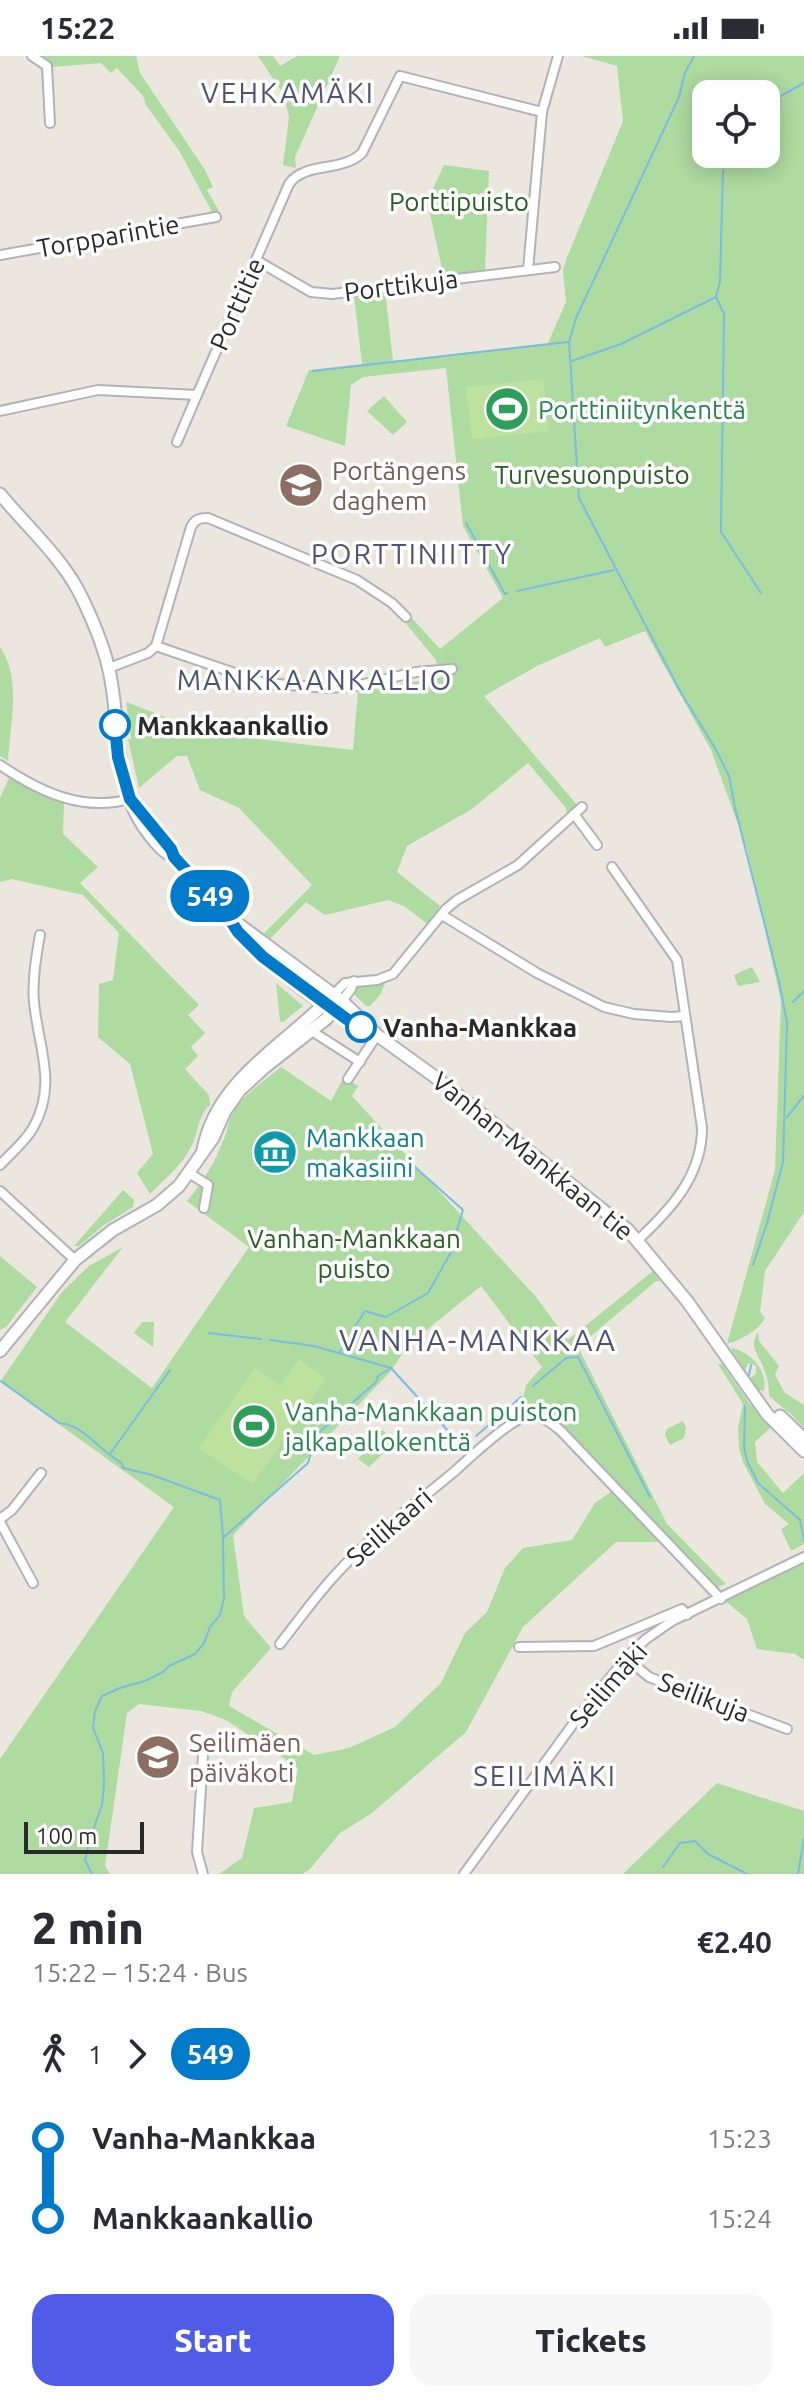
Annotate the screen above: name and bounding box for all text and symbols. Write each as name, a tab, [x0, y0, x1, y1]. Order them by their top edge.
text: 15:22	[40, 11, 115, 45]
district label: VEHKAMÄKI	[201, 77, 375, 108]
map controls	[692, 80, 780, 168]
button: locate	[692, 80, 780, 168]
park label: Porttipuisto	[389, 187, 529, 216]
street label: Torpparintie	[35, 209, 181, 263]
street label: Porttitie	[204, 253, 270, 355]
street label: Porttikuja	[342, 264, 460, 306]
sports icon: Porttiniitynkenttä	[483, 385, 531, 433]
place label: Porttiniitynkenttä	[538, 395, 746, 424]
place label: Portängens daghem	[332, 456, 466, 515]
park label: Turvesuonpuisto	[494, 460, 690, 489]
school or university icon: Portängens daghem	[277, 461, 325, 509]
district label: PORTTINIITTY	[311, 538, 513, 569]
district label: MANKKAANKALLIO	[177, 664, 453, 695]
marker: Mankkaankallio	[100, 710, 130, 740]
place label: Mankkaankallio	[137, 711, 329, 740]
line badge: 549	[164, 870, 256, 922]
text: 549	[186, 880, 234, 911]
marker: Vanha-Mankkaa	[346, 1012, 376, 1042]
place label: Vanha-Mankkaa	[383, 1013, 577, 1042]
street label: Vanhan-Mankkaan tie	[427, 1066, 639, 1246]
place label: Mankkaan makasiini	[306, 1123, 425, 1182]
museum icon: Mankkaan makasiini	[251, 1128, 299, 1176]
park label: Vanhan-Mankkaan puisto	[247, 1224, 461, 1283]
district label: VANHA-MANKKAA	[339, 1323, 617, 1357]
place label: Vanha-Mankkaan puiston jalkapallokenttä	[283, 1397, 577, 1456]
sports icon: Vanha-Mankkaan puiston jalkapallokenttä	[230, 1402, 278, 1450]
street label: Seilikaari	[340, 1482, 438, 1572]
street label: Seilimäki	[563, 1637, 653, 1733]
street label: Seilikuja	[654, 1666, 754, 1728]
place label: Seilimäen päiväkoti	[189, 1728, 301, 1787]
school or university icon: Seilimäen päiväkoti	[134, 1733, 182, 1781]
district label: SEILIMÄKI	[473, 1760, 617, 1791]
scale bar	[24, 1818, 144, 1854]
text: 100 m	[36, 1823, 97, 1848]
text: 2 min	[32, 1903, 144, 1952]
text: €2.40	[697, 1925, 772, 1959]
text: 15:22 – 15:24 · Bus	[32, 1958, 248, 1987]
icon: walk	[32, 2032, 76, 2076]
icon: forward	[115, 2032, 159, 2076]
text: 549	[187, 2038, 234, 2069]
text: 1	[88, 2040, 103, 2069]
text: Vanha-Mankkaa	[92, 2121, 316, 2155]
text: 15:23	[707, 2124, 772, 2153]
text: Mankkaankallio	[92, 2201, 314, 2235]
text: 15:24	[707, 2204, 772, 2233]
button: Start	[32, 2294, 394, 2386]
button: Tickets	[410, 2294, 772, 2386]

